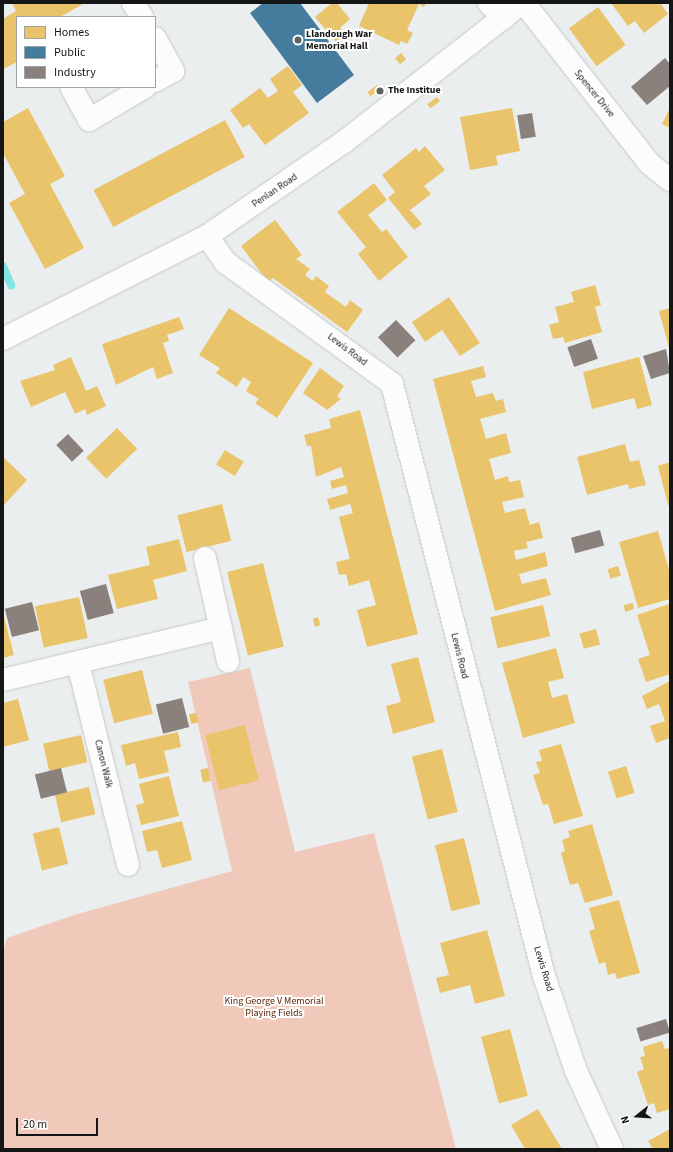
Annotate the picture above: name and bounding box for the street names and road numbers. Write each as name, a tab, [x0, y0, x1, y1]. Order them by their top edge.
street label: Spencer Drive	[571, 68, 617, 120]
street label: Penlan Road	[250, 171, 300, 211]
street label: Lewis Road	[325, 331, 369, 369]
street label: Lewis Road	[447, 632, 471, 680]
street label: Canon Walk	[91, 739, 115, 789]
street label: Lewis Road	[530, 945, 556, 993]

